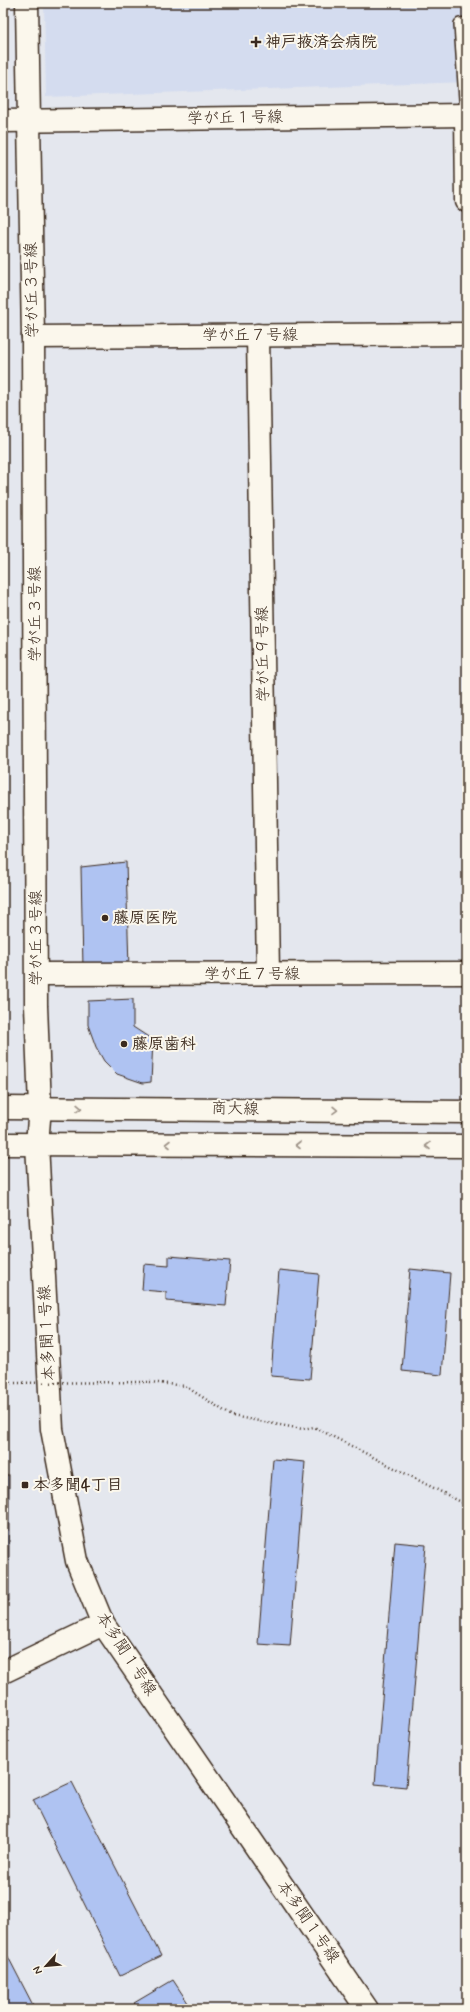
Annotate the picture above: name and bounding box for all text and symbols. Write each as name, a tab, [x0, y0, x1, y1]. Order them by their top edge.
place label: 神戸掖済会病院	[265, 32, 377, 53]
marker: 神戸掖済会病院	[250, 36, 262, 48]
street label: 学が丘１号線	[187, 107, 283, 129]
street label: 学が丘３号線	[21, 242, 43, 338]
street label: 学が丘７号線	[202, 325, 298, 346]
street label: 学が丘３号線	[25, 566, 46, 662]
street label: 学が丘９号線	[252, 606, 274, 702]
street label: 学が丘３号線	[26, 890, 47, 986]
place label: 藤原医院	[113, 908, 177, 929]
marker: 藤原医院	[100, 913, 110, 923]
street label: 学が丘７号線	[204, 964, 300, 985]
place label: 藤原歯科	[132, 1034, 196, 1055]
marker: 藤原歯科	[119, 1039, 129, 1049]
street label: 商大線	[211, 1098, 259, 1120]
one-way arrow	[76, 1104, 82, 1112]
one-way arrow	[332, 1106, 338, 1114]
one-way arrow	[165, 1140, 171, 1148]
one-way arrow	[295, 1141, 301, 1149]
one-way arrow	[425, 1142, 431, 1150]
street label: 本多聞１号線	[34, 1285, 60, 1381]
place label: 本多聞4丁目	[33, 1475, 122, 1496]
marker: 本多聞4丁目	[20, 1480, 30, 1490]
street label: 本多聞１号線	[91, 1608, 161, 1700]
street label: 本多聞１号線	[272, 1877, 344, 1967]
north arrow	[26, 1946, 66, 1986]
text: N	[30, 1964, 46, 1977]

